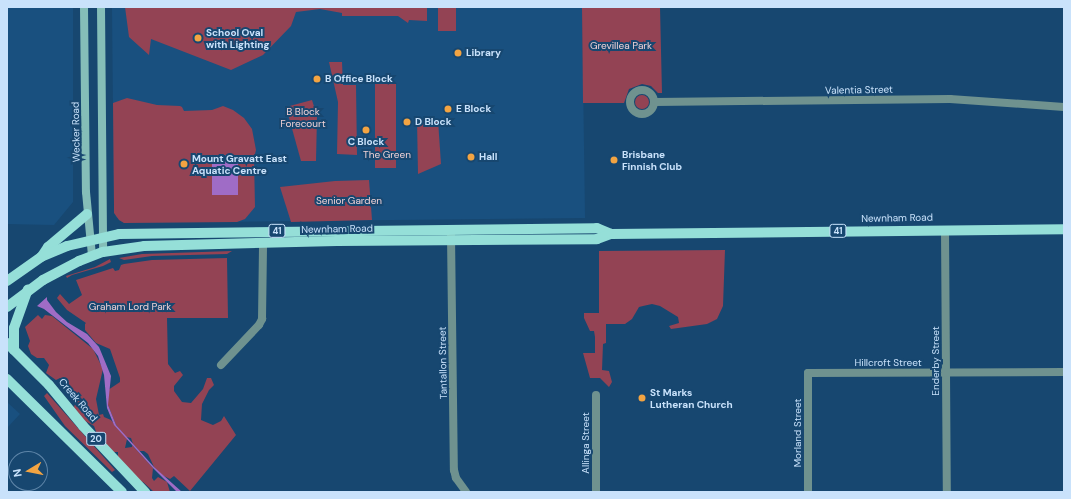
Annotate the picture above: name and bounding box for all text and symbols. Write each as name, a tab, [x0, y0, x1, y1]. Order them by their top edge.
place label: School Oval with Lighting	[206, 26, 269, 50]
marker: School Oval with Lighting	[193, 33, 203, 43]
park label: Grevillea Park	[590, 40, 652, 52]
place label: Library	[466, 47, 501, 59]
marker: Library	[453, 48, 463, 58]
place label: B Office Block	[325, 73, 393, 85]
marker: B Office Block	[312, 74, 322, 84]
street label: Valentia Street	[825, 83, 893, 97]
street label: Wecker Road	[69, 102, 83, 162]
place label: E Block	[456, 103, 491, 115]
marker: E Block	[443, 104, 453, 114]
park label: B Block Forecourt	[280, 105, 326, 128]
place label: D Block	[415, 116, 451, 128]
marker: D Block	[402, 117, 412, 127]
marker: C Block	[361, 125, 371, 135]
place label: C Block	[348, 136, 384, 148]
place label: Brisbane Finnish Club	[622, 148, 682, 172]
park label: The Green	[363, 149, 411, 161]
place label: Hall	[479, 151, 497, 163]
place label: Mount Gravatt East Aquatic Centre	[192, 152, 287, 176]
marker: Hall	[466, 152, 476, 162]
marker: Brisbane Finnish Club	[609, 155, 619, 165]
marker: Mount Gravatt East Aquatic Centre	[179, 159, 189, 169]
park label: Senior Garden	[316, 195, 382, 207]
street label: Newnham Road	[861, 211, 933, 225]
street label: Newnham Road	[301, 222, 373, 236]
road number: 41	[268, 224, 286, 238]
road number: 41	[829, 224, 847, 238]
park label: Graham Lord Park	[89, 301, 171, 313]
street label: Enderby Street	[930, 326, 942, 396]
street label: Tantallon Street	[436, 327, 450, 399]
street label: Hillcroft Street	[854, 357, 922, 369]
street label: Creek Road	[56, 376, 100, 424]
place label: St Marks Lutheran Church	[650, 386, 733, 410]
marker: St Marks Lutheran Church	[637, 393, 647, 403]
street label: Morland Street	[792, 399, 804, 467]
street label: Allinga Street	[580, 412, 592, 474]
road number: 20	[86, 432, 106, 446]
north arrow	[8, 451, 48, 491]
text: N	[10, 468, 25, 478]

